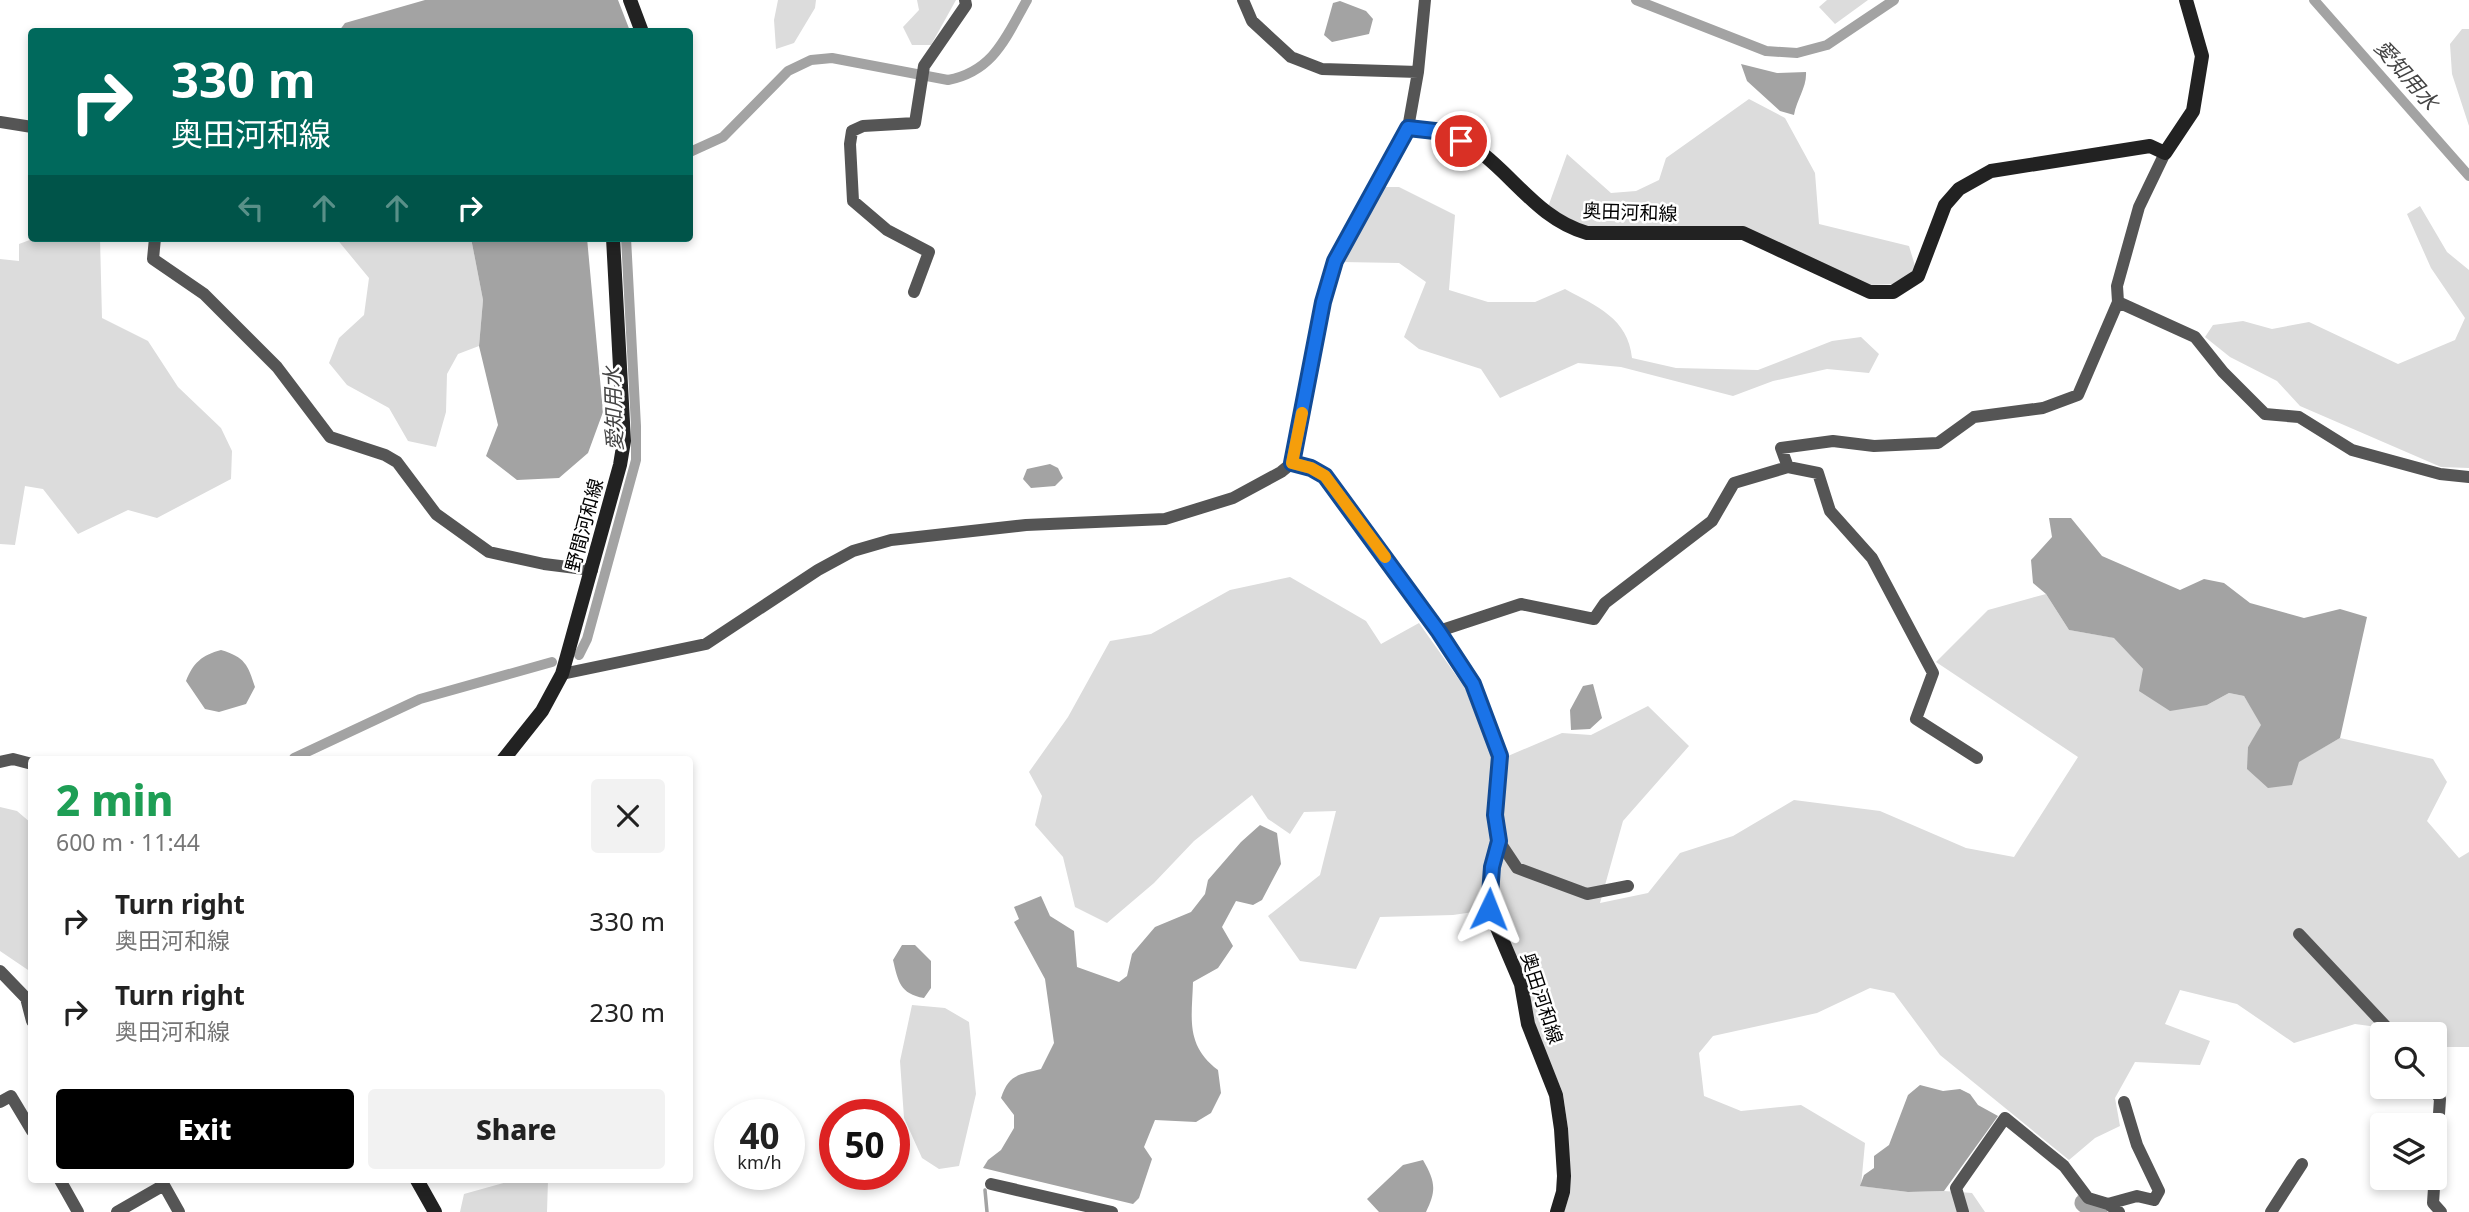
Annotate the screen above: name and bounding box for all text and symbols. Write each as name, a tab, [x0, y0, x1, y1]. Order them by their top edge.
water label: 愛知用水	[2369, 33, 2446, 117]
text: 330 m	[171, 46, 316, 112]
icon: right	[56, 56, 147, 147]
pin	[1431, 111, 1491, 171]
text: 奥田河和線	[171, 112, 331, 155]
icon: arrive	[1442, 122, 1480, 160]
icon: left	[232, 189, 270, 227]
icon: ahead	[305, 189, 343, 227]
icon: ahead	[378, 189, 416, 227]
icon: right	[451, 189, 489, 227]
street label: 奥田河和線	[1582, 197, 1678, 227]
water label: 愛知用水	[597, 365, 628, 451]
street label: 野間河和線	[559, 476, 609, 574]
text: 2 min	[56, 771, 173, 828]
button: close	[591, 779, 665, 853]
text: 600 m · 11:44	[56, 826, 200, 858]
position arrow	[1452, 872, 1526, 946]
text: Turn right	[115, 886, 245, 922]
icon: right	[56, 902, 94, 940]
text: 330 m	[589, 903, 665, 939]
text: 奥田河和線	[115, 924, 230, 956]
street label: 奥田河和線	[1515, 949, 1569, 1047]
text: Turn right	[115, 977, 245, 1013]
icon: right	[56, 993, 94, 1031]
text: 230 m	[589, 994, 665, 1030]
text: 奥田河和線	[115, 1015, 230, 1047]
map controls	[2370, 1022, 2447, 1190]
button: search	[2370, 1022, 2447, 1099]
button: Exit	[56, 1089, 354, 1169]
button: Share	[368, 1089, 665, 1169]
speed limit sign: 50	[819, 1099, 910, 1190]
text: 40	[739, 1112, 780, 1159]
button: layers	[2370, 1113, 2447, 1190]
text: km/h	[737, 1150, 782, 1174]

